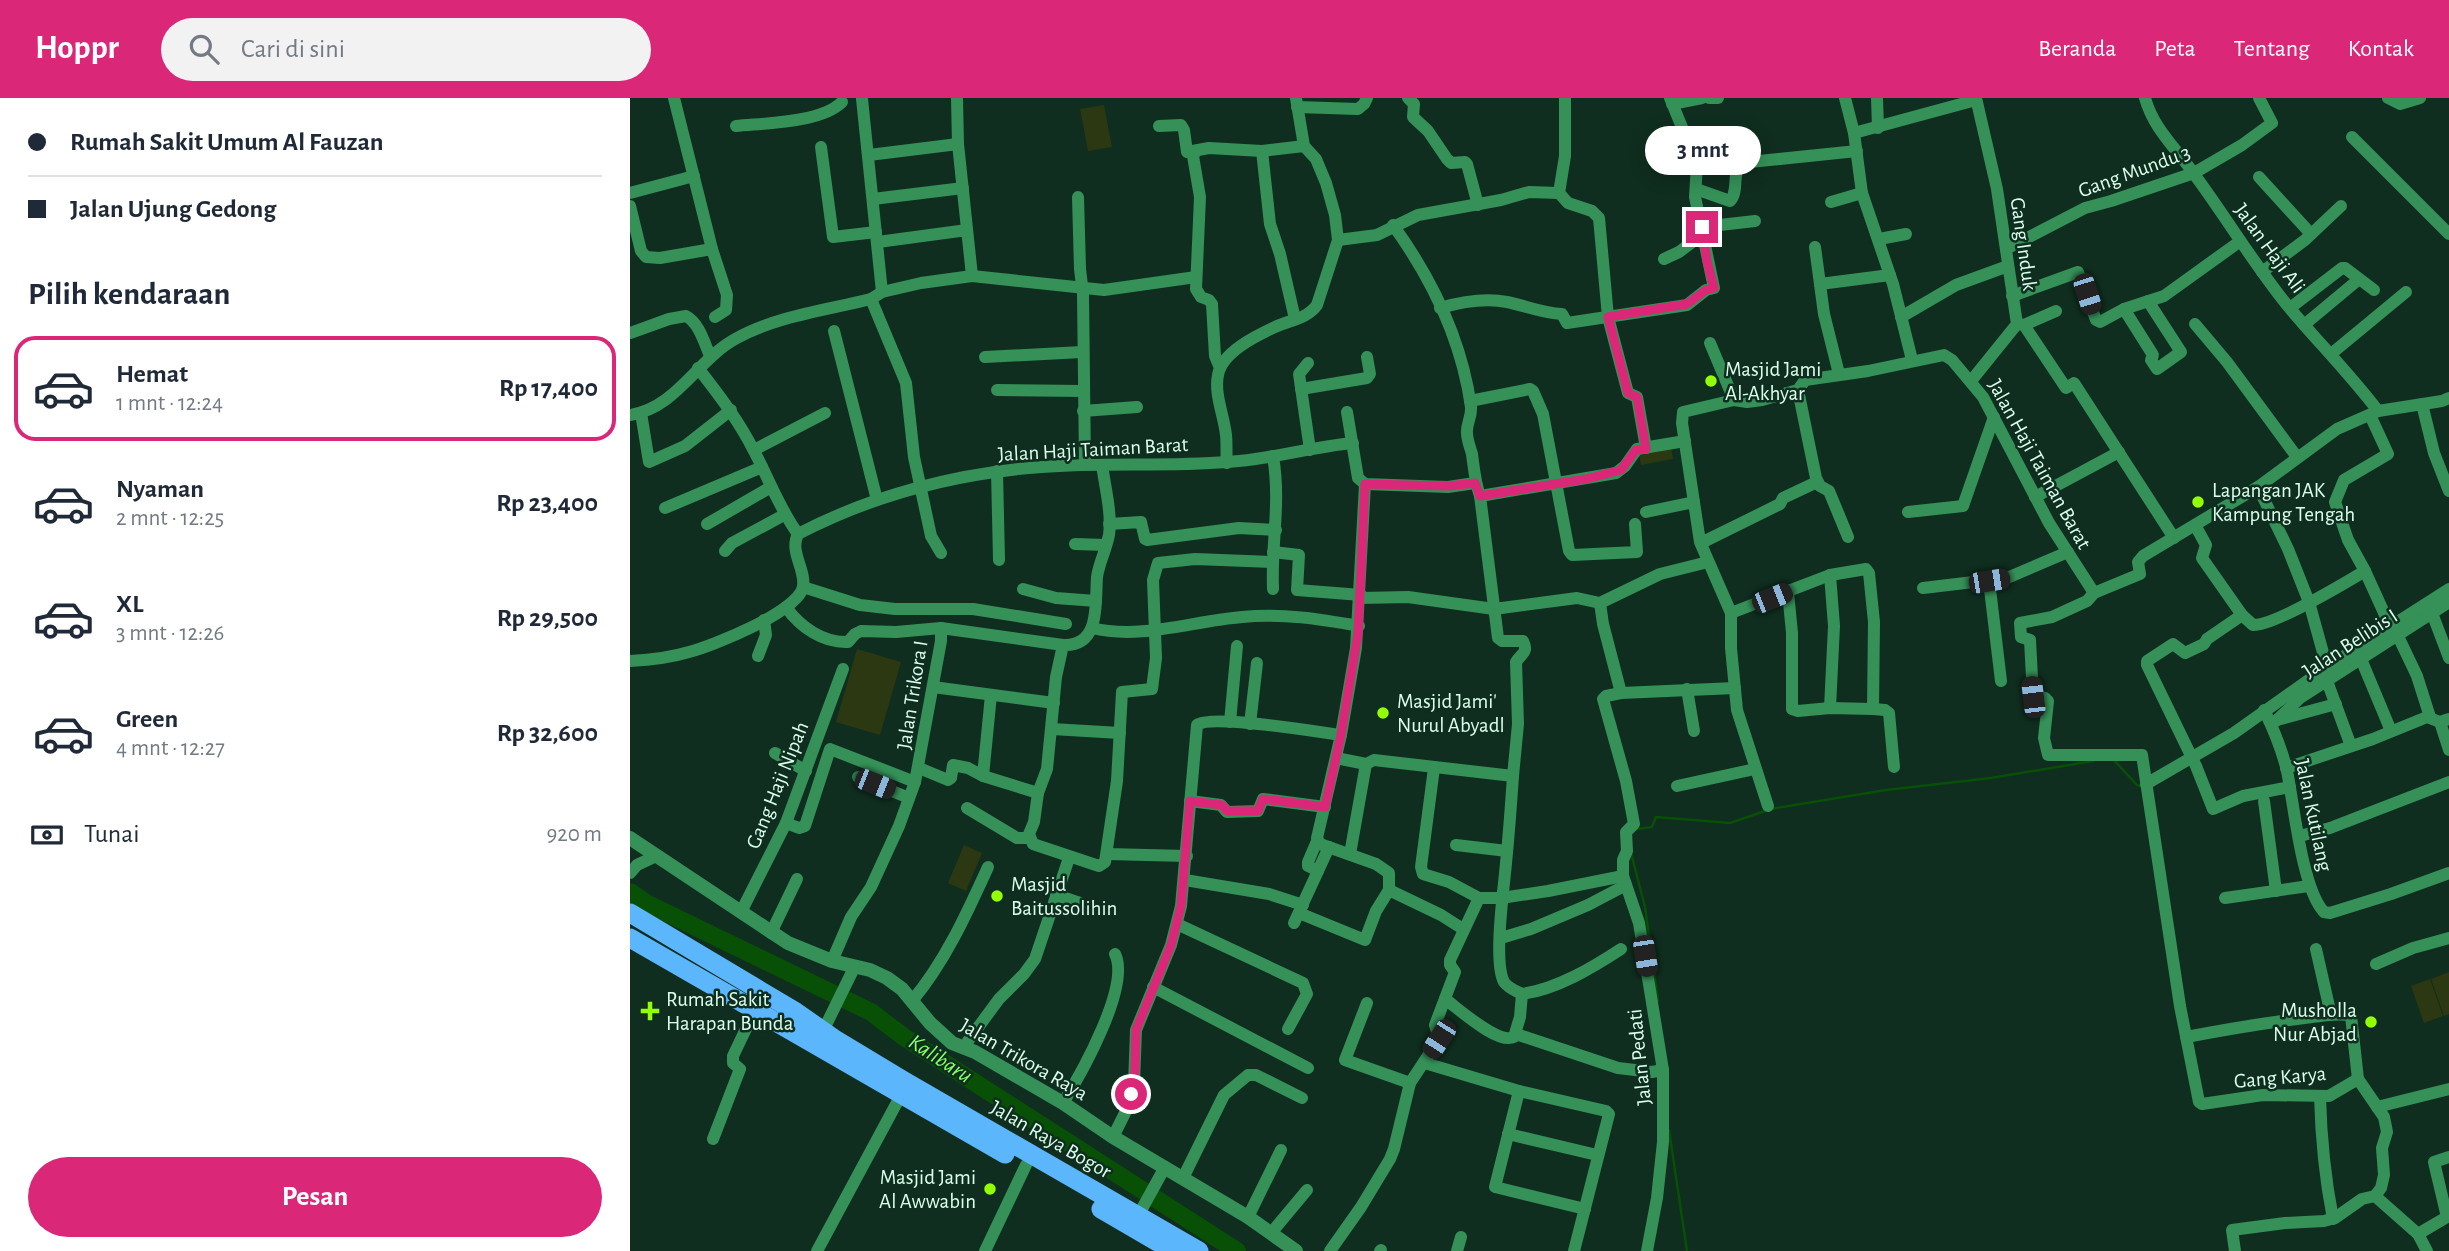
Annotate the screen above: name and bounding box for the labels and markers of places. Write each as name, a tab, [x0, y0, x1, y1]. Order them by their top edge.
place label: Masjid Jami Al-Akhyar	[1725, 359, 1821, 404]
marker: Masjid Jami Al-Akhyar	[1703, 373, 1719, 389]
place label: Lapangan JAK Kampung Tengah	[2212, 480, 2355, 525]
marker: Lapangan JAK Kampung Tengah	[2190, 494, 2206, 510]
place label: Masjid Jami' Nurul Abyadl	[1397, 691, 1505, 736]
marker: Masjid Jami' Nurul Abyadl	[1375, 705, 1391, 721]
place label: Masjid Baitussolihin	[1011, 874, 1117, 919]
marker: Masjid Baitussolihin	[989, 888, 1005, 904]
place label: Rumah Sakit Harapan Bunda	[666, 989, 794, 1034]
place label: Musholla Nur Abjad	[2273, 1000, 2357, 1045]
marker: Rumah Sakit Harapan Bunda	[640, 1001, 660, 1021]
marker: Musholla Nur Abjad	[2363, 1014, 2379, 1030]
place label: Masjid Jami Al Awwabin	[879, 1167, 976, 1212]
marker: Masjid Jami Al Awwabin	[982, 1181, 998, 1197]

